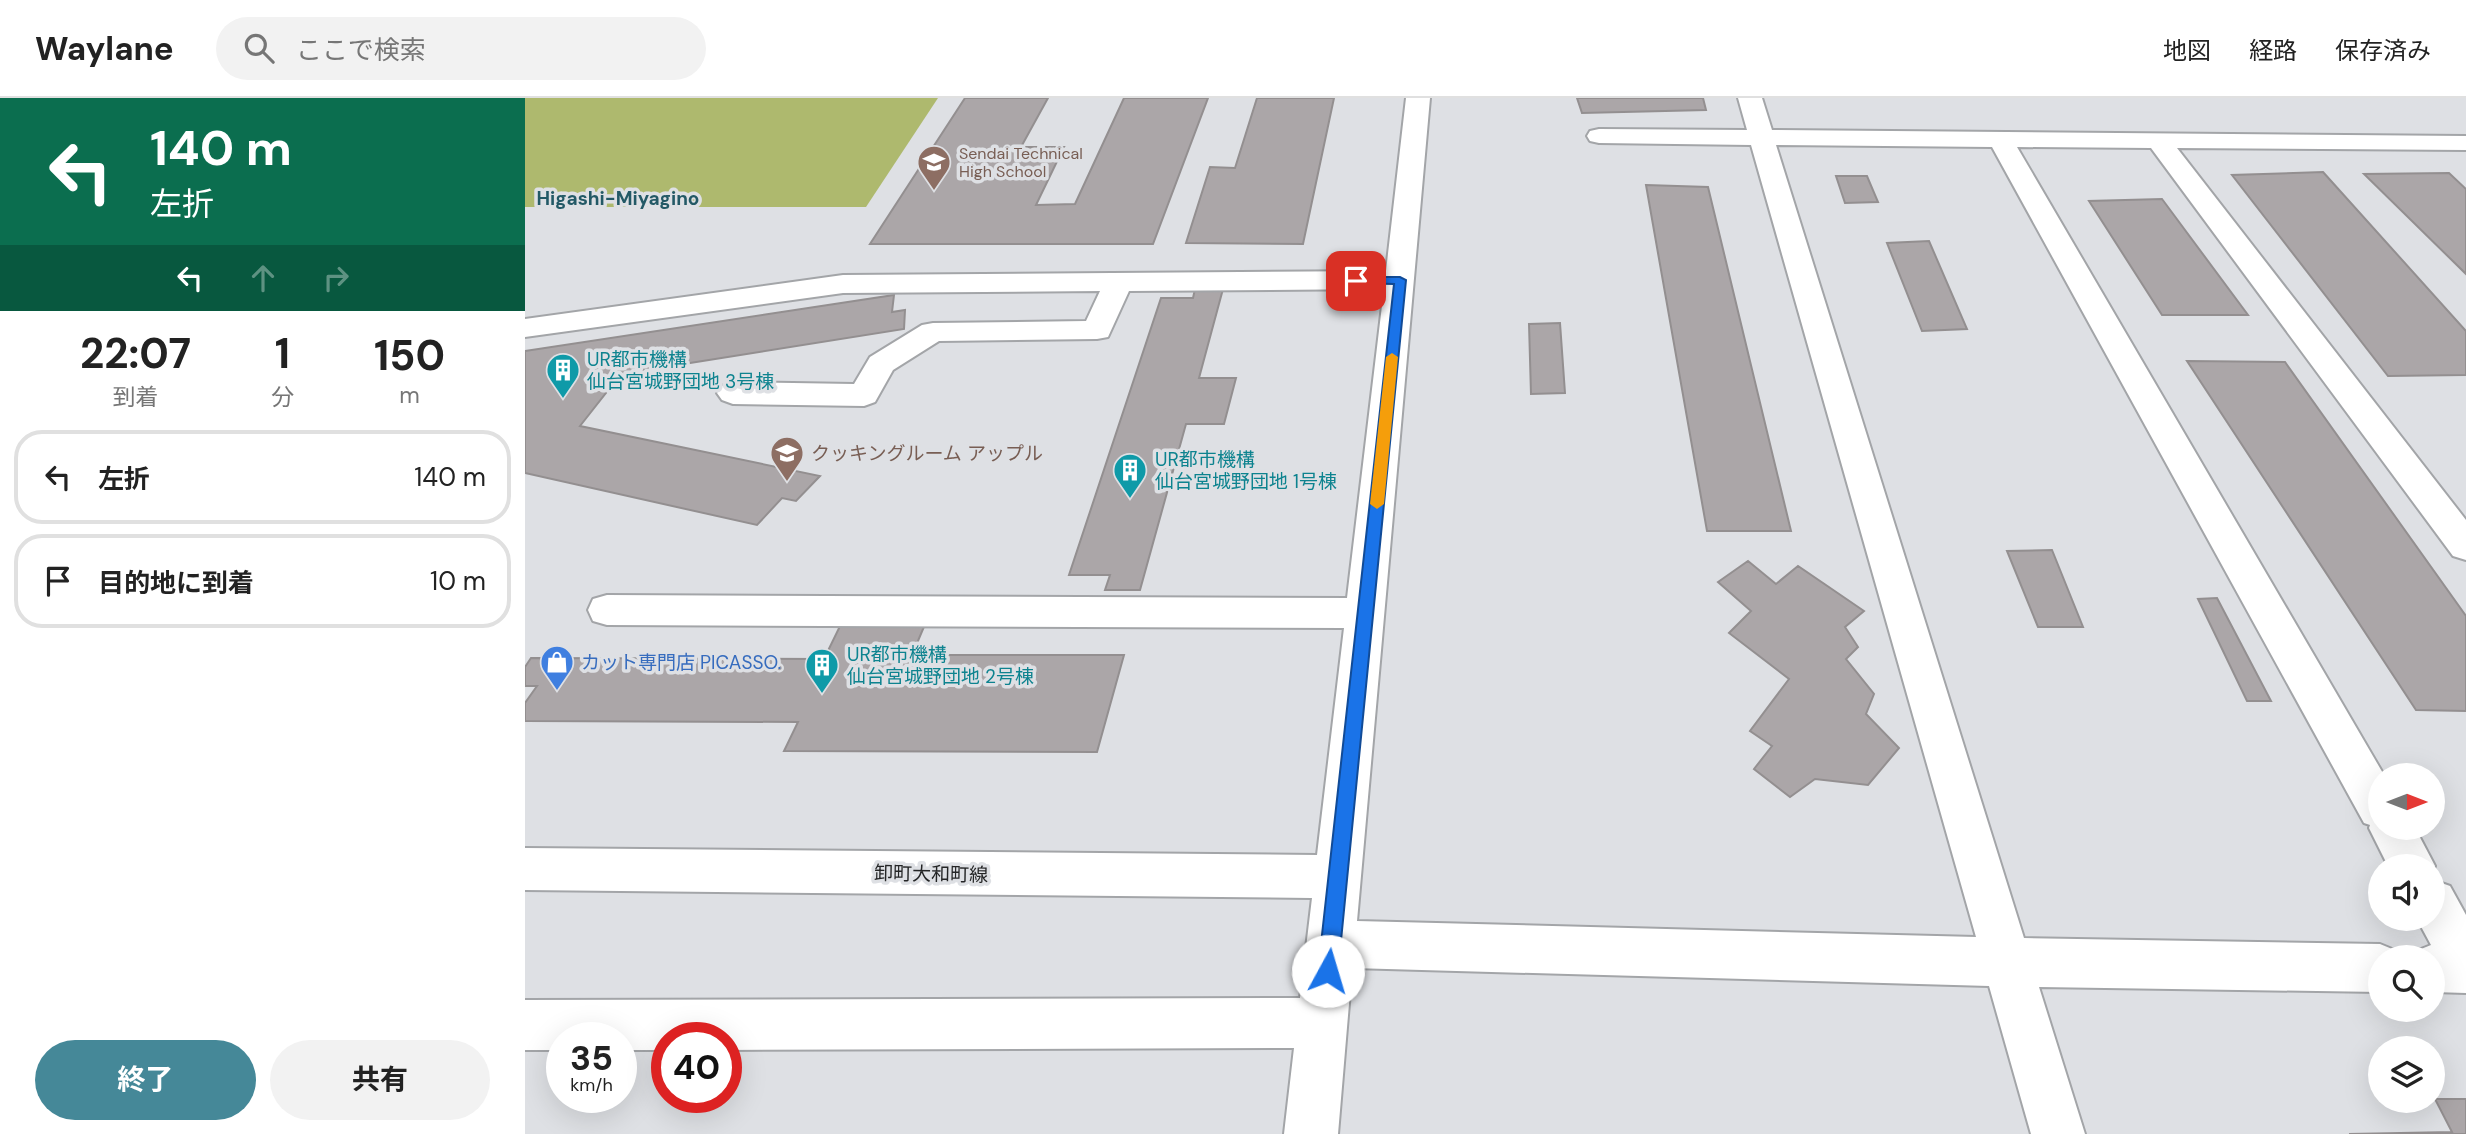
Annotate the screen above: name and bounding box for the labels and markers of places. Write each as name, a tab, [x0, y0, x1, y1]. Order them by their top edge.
school or university icon: Sendai Technical High School	[915, 143, 953, 192]
place label: Sendai Technical High School	[959, 143, 1083, 182]
pin	[1326, 251, 1386, 311]
place label: UR都市機構 仙台宮城野団地 3号棟	[587, 347, 774, 394]
building icon: UR都市機構 仙台宮城野団地 3号棟	[544, 351, 582, 400]
school or university icon: クッキングルーム アップル	[768, 434, 806, 483]
place label: クッキングルーム アップル	[811, 441, 1043, 466]
place label: UR都市機構 仙台宮城野団地 1号棟	[1155, 447, 1337, 494]
building icon: UR都市機構 仙台宮城野団地 1号棟	[1111, 451, 1149, 500]
place label: UR都市機構 仙台宮城野団地 2号棟	[847, 642, 1034, 689]
shop icon: カット専門店 PICASSO.	[538, 643, 576, 692]
building icon: UR都市機構 仙台宮城野団地 2号棟	[803, 646, 841, 695]
place label: カット専門店 PICASSO.	[581, 650, 781, 675]

